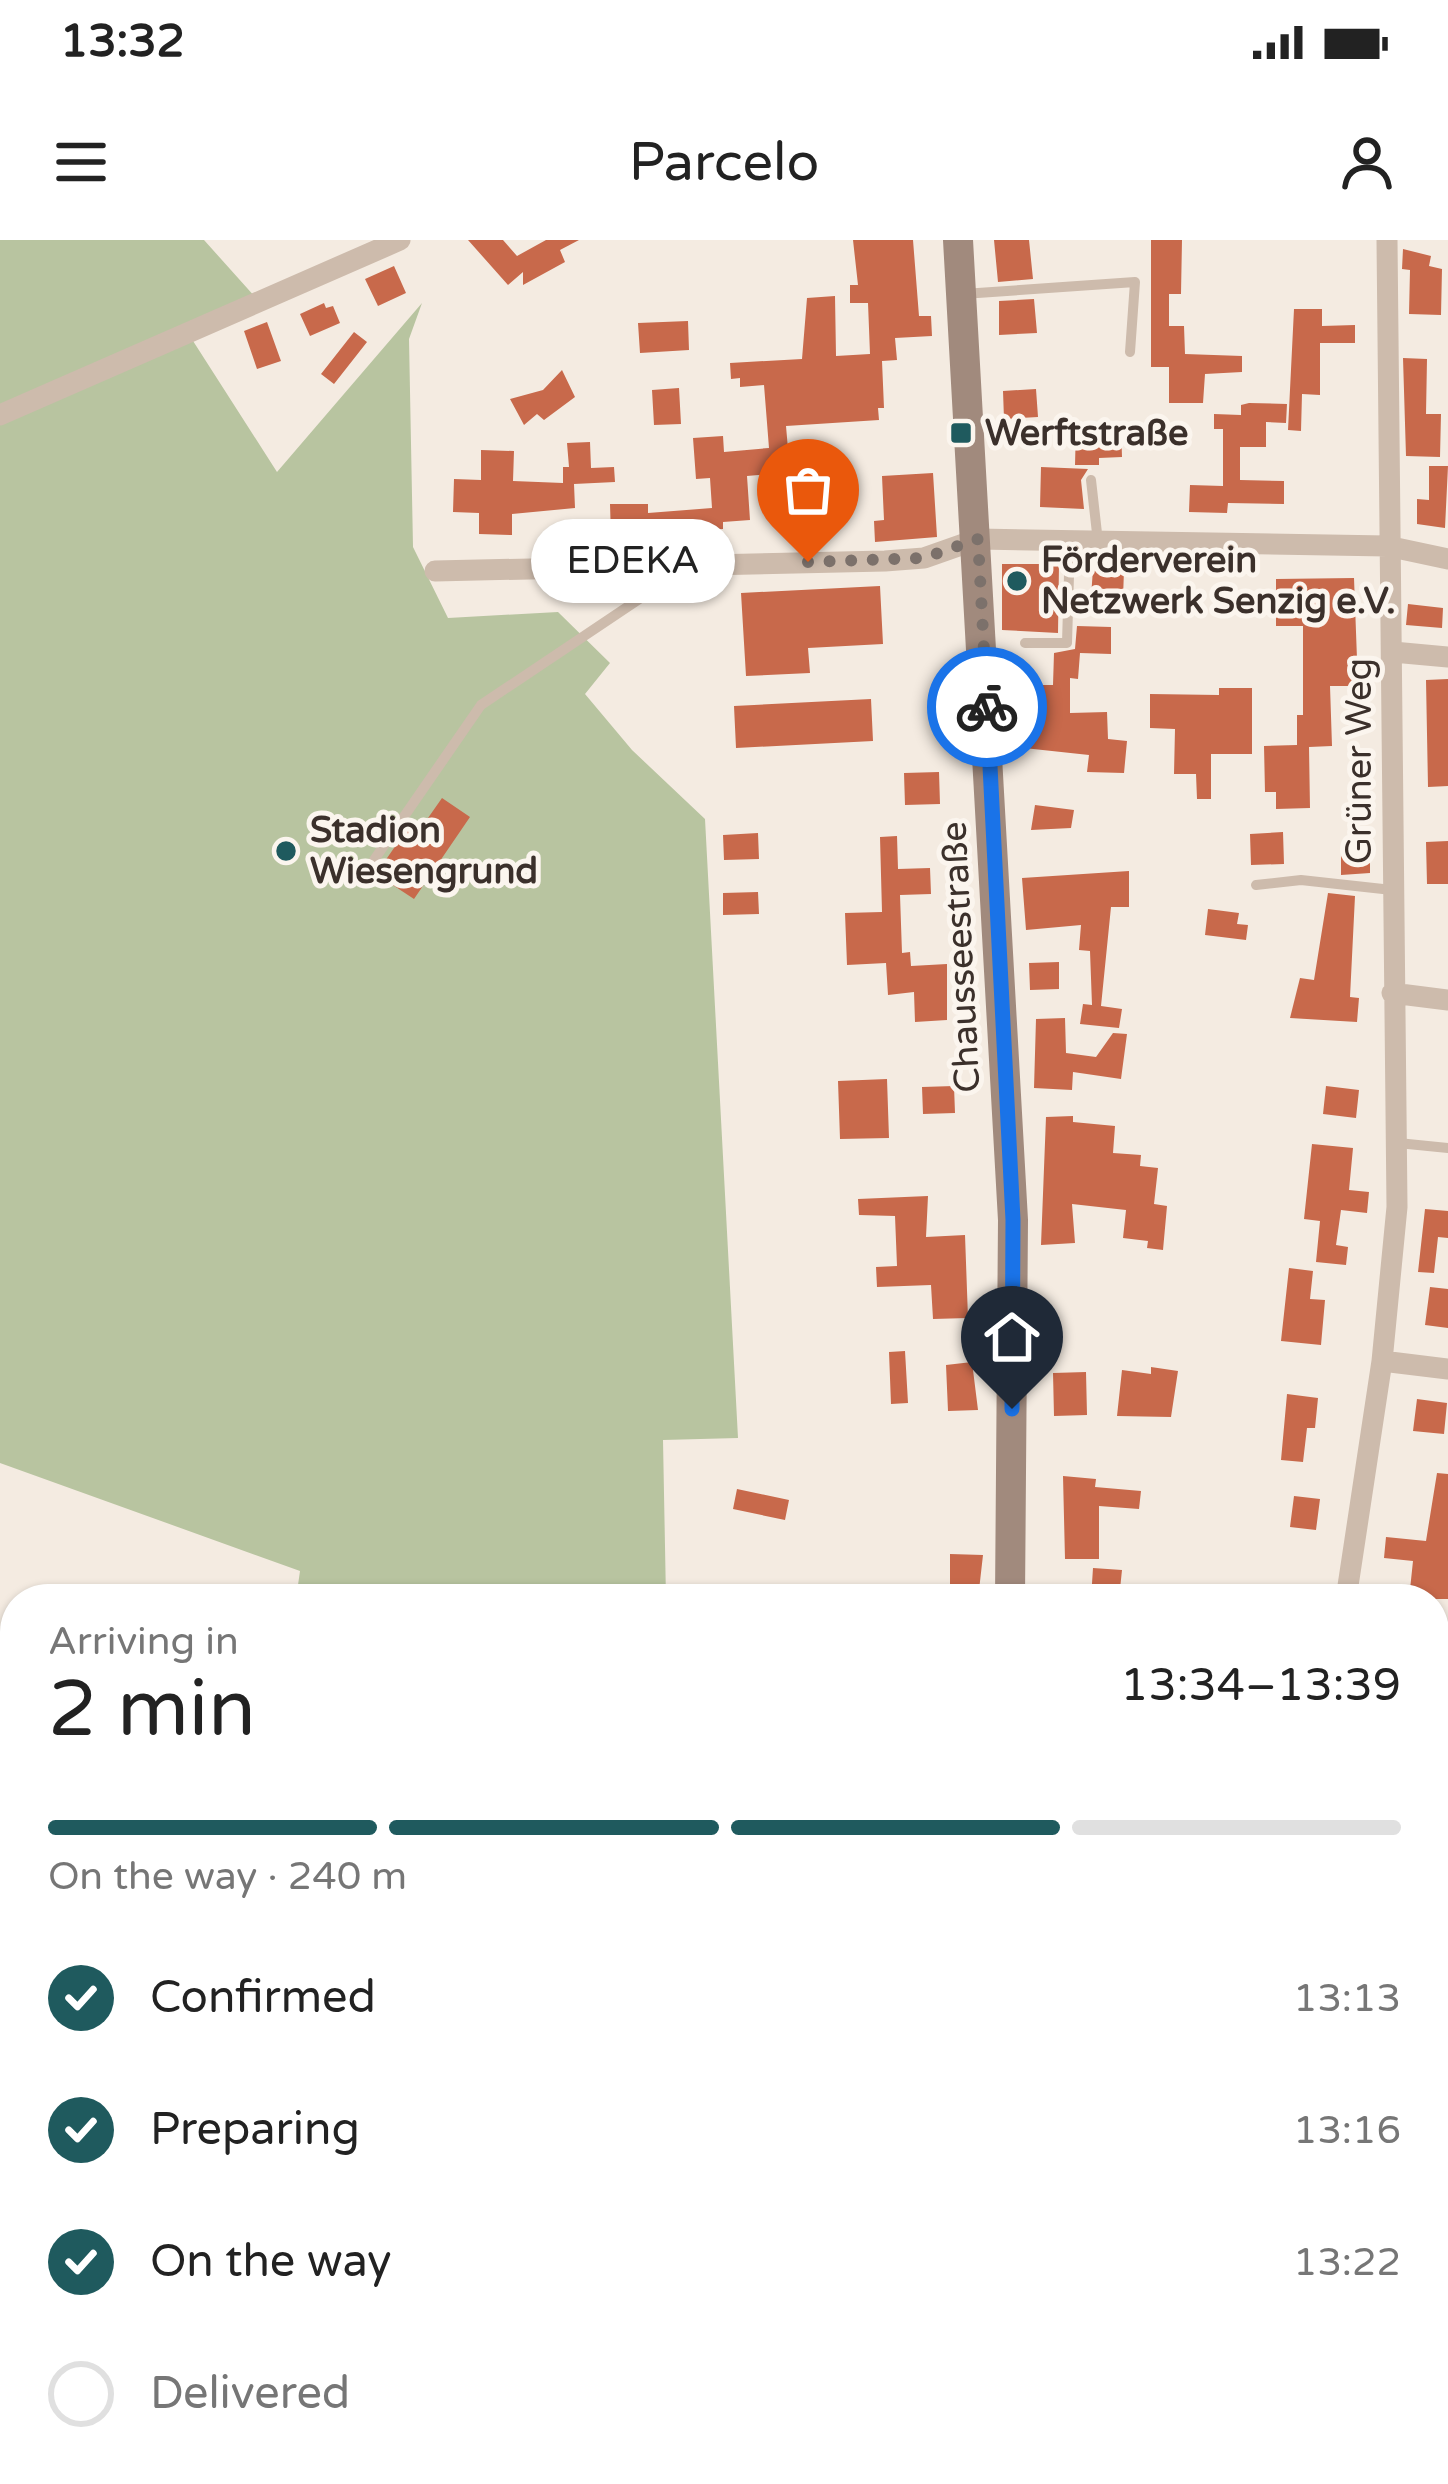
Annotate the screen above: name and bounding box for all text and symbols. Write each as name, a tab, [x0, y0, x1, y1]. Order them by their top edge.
text: 13:32	[60, 15, 185, 69]
icon: menu	[48, 129, 114, 195]
icon: person	[1334, 129, 1400, 195]
text: Parcelo	[629, 130, 819, 195]
place label: Werftstraße	[985, 412, 1188, 455]
marker: Werftstraße	[948, 420, 974, 446]
pin	[757, 439, 859, 562]
icon: bag	[775, 457, 841, 523]
callout: EDEKA	[532, 520, 736, 604]
text: EDEKA	[566, 537, 700, 584]
place label: Förderverein Netzwerk Senzig e.V.	[1041, 539, 1396, 623]
marker: Förderverein Netzwerk Senzig e.V.	[1004, 568, 1030, 594]
courier	[927, 647, 1047, 767]
street label: Grüner Weg	[1338, 658, 1381, 864]
icon: bike	[954, 674, 1020, 740]
place label: Stadion Wiesengrund	[310, 809, 538, 893]
street label: Chausseestraße	[932, 820, 990, 1094]
marker: Stadion Wiesengrund	[273, 838, 299, 864]
pin	[961, 1286, 1063, 1409]
icon: home	[979, 1304, 1045, 1370]
text: Arriving in	[48, 1618, 239, 1665]
text: 13:34–13:39	[1120, 1659, 1401, 1713]
text: 2 min	[48, 1663, 256, 1757]
text: On the way · 240 m	[48, 1853, 407, 1900]
icon: check	[48, 1965, 114, 2031]
text: Confirmed	[150, 1971, 376, 2025]
text: 13:13	[1293, 1975, 1401, 2022]
icon: check	[48, 2097, 114, 2163]
text: Preparing	[150, 2103, 360, 2157]
text: 13:16	[1293, 2107, 1401, 2154]
icon: check	[48, 2229, 114, 2295]
text: On the way	[150, 2235, 391, 2289]
text: 13:22	[1293, 2239, 1401, 2286]
text: Delivered	[150, 2367, 350, 2421]

